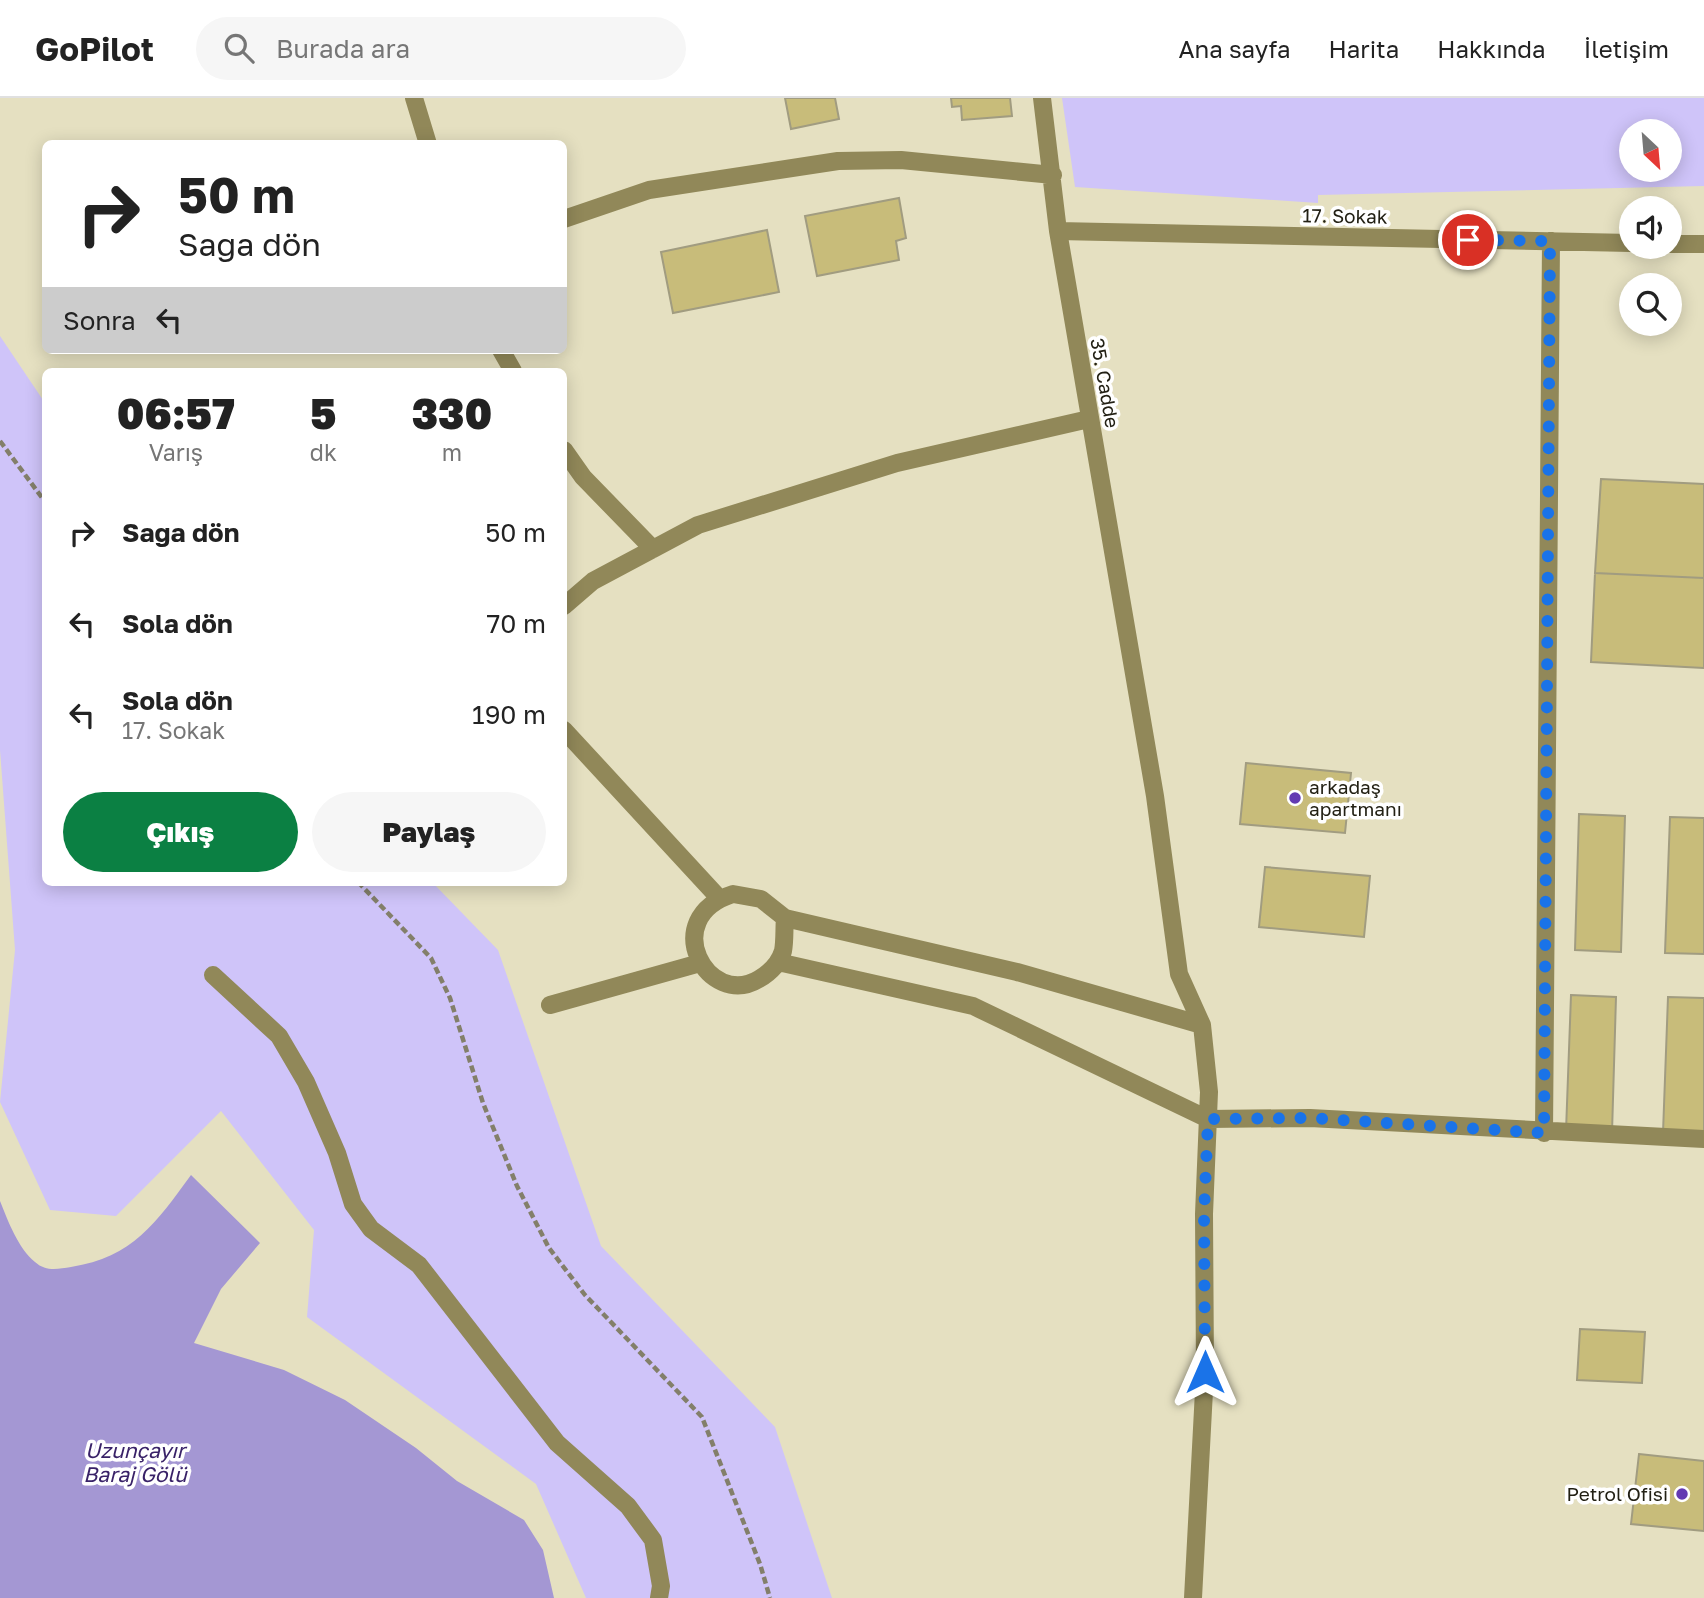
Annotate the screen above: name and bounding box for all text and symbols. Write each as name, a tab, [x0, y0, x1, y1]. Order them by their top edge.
search box	[196, 17, 686, 80]
text: GoPilot	[35, 29, 154, 68]
icon: search	[220, 29, 258, 67]
text: Burada ara	[276, 33, 410, 64]
text: Ana sayfa	[1179, 34, 1290, 63]
text: Harita	[1328, 34, 1399, 63]
text: Hakkında	[1437, 34, 1546, 63]
text: İletişim	[1584, 34, 1669, 63]
north arrow	[1619, 119, 1682, 182]
map controls	[1619, 119, 1682, 336]
text: 50 m	[178, 165, 295, 224]
icon: right	[63, 168, 154, 259]
button: sound	[1619, 196, 1682, 259]
street label: 17. Sokak	[1302, 203, 1388, 228]
pin	[1438, 210, 1498, 270]
icon: arrive	[1449, 221, 1487, 259]
text: Sağa dön	[178, 225, 321, 263]
button: search	[1619, 273, 1682, 336]
icon: left	[150, 301, 188, 339]
text: Sonra	[63, 305, 136, 336]
street label: 35. Cadde	[1086, 336, 1125, 430]
text: 06:57	[117, 388, 235, 438]
text: 5	[310, 388, 337, 438]
text: 330	[412, 388, 492, 438]
text: Varış	[149, 438, 203, 466]
text: dk	[310, 438, 337, 466]
text: m	[442, 438, 462, 466]
icon: right	[63, 514, 101, 552]
text: Sağa dön	[122, 517, 239, 548]
text: 50 m	[485, 517, 546, 548]
icon: left	[63, 605, 101, 643]
text: Sola dön	[122, 608, 233, 639]
text: 70 m	[487, 608, 546, 639]
text: Sola dön	[122, 685, 233, 716]
icon: left	[63, 696, 101, 734]
text: 190 m	[472, 699, 546, 730]
text: 17. Sokak	[122, 716, 225, 744]
place label: arkadaş apartmanı	[1309, 775, 1402, 820]
marker: arkadaş apartmanı	[1287, 790, 1303, 806]
button: Çıkış	[63, 792, 298, 872]
button: Paylaş	[312, 792, 546, 872]
position arrow	[1168, 1335, 1242, 1409]
water label: Uzunçayır Baraj Gölü	[83, 1437, 188, 1487]
place label: Petrol Ofisi	[1566, 1482, 1668, 1505]
marker: Petrol Ofisi	[1674, 1486, 1690, 1502]

